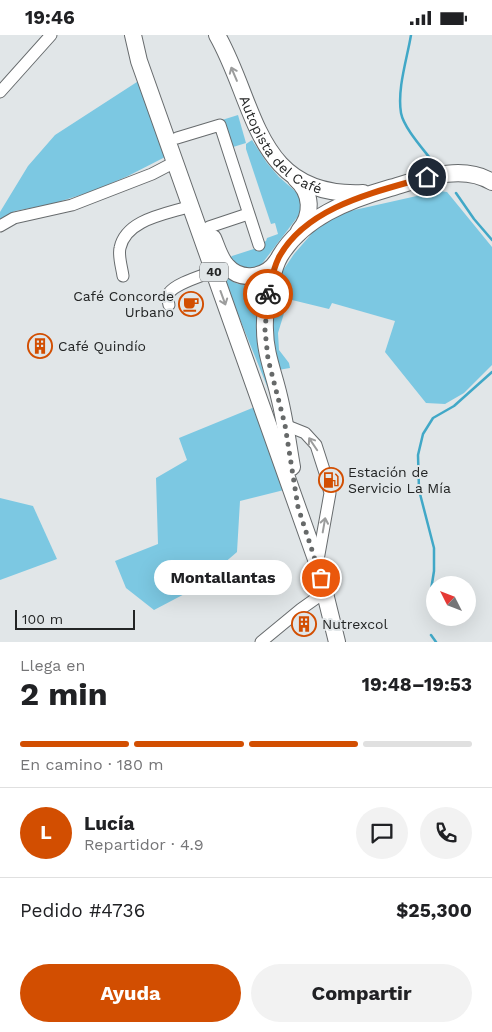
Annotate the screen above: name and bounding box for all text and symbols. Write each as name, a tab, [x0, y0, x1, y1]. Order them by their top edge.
text: 19:46	[25, 6, 75, 29]
one-way arrow	[229, 67, 238, 82]
street label: Autopista del Café	[236, 93, 324, 197]
pin	[406, 156, 448, 198]
icon: home	[413, 163, 441, 191]
road number: 40	[200, 263, 228, 281]
courier	[243, 269, 293, 319]
icon: bike	[254, 280, 282, 308]
place label: Café Concorde Urbano	[73, 288, 174, 320]
one-way arrow	[219, 289, 228, 305]
cafe icon: Café Concorde Urbano	[178, 291, 204, 317]
building icon: Café Quindío	[27, 333, 53, 359]
place label: Café Quindío	[58, 338, 146, 354]
one-way arrow	[308, 437, 318, 451]
place label: Estación de Servicio La Mía	[348, 464, 451, 496]
fuel station icon: Estación de Servicio La Mía	[318, 467, 344, 493]
one-way arrow	[319, 517, 329, 533]
pin	[300, 557, 342, 599]
callout: Montallantas	[154, 561, 291, 595]
icon: bag	[307, 564, 335, 592]
text: Montallantas	[170, 568, 276, 587]
north arrow	[426, 576, 476, 626]
map controls	[426, 576, 476, 626]
scale bar	[15, 607, 135, 630]
text: 100 m	[22, 611, 63, 627]
building icon: Nutrexcol	[291, 611, 317, 637]
place label: Nutrexcol	[322, 616, 388, 632]
text: Llega en	[20, 656, 86, 675]
text: 19:48–19:53	[362, 673, 472, 696]
text: 2 min	[20, 675, 108, 713]
text: En camino · 180 m	[20, 755, 164, 774]
button: chat	[356, 807, 408, 859]
button: phone	[420, 807, 472, 859]
text: Lucía	[84, 812, 134, 835]
text: L	[40, 821, 52, 844]
text: Repartidor · 4.9	[84, 835, 204, 854]
text: Pedido #4736	[20, 899, 145, 922]
text: $25,300	[396, 899, 472, 922]
button: Ayuda	[20, 964, 241, 1022]
button: Compartir	[251, 964, 472, 1022]

